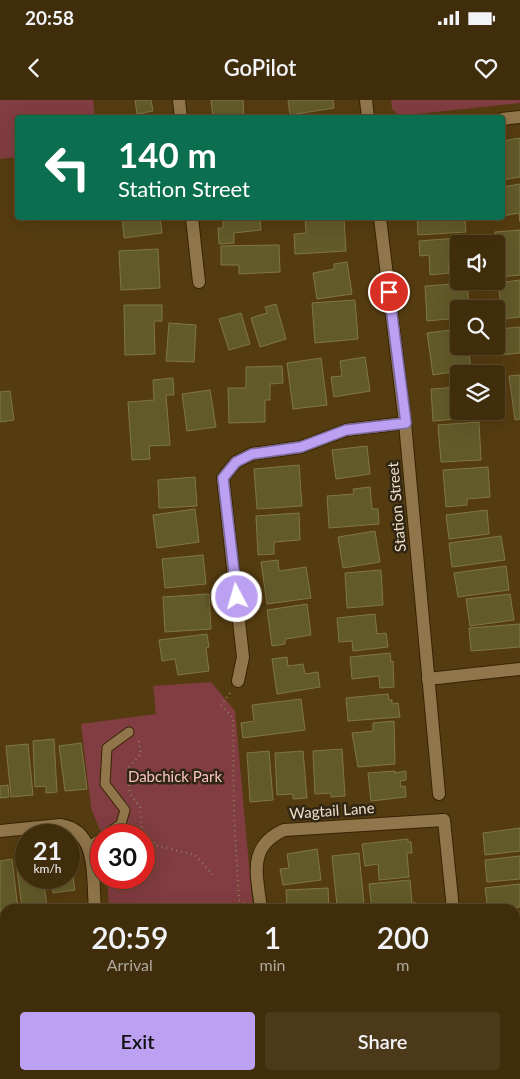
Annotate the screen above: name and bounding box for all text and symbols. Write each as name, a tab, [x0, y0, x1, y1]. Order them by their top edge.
text: 20:58	[25, 6, 74, 29]
icon: back	[20, 54, 48, 82]
text: GoPilot	[224, 54, 296, 81]
icon: heart	[472, 54, 500, 82]
text: 140 m	[118, 133, 217, 175]
icon: left	[35, 135, 100, 200]
text: Station Street	[118, 175, 250, 202]
map controls	[450, 235, 505, 420]
button: sound	[450, 235, 505, 290]
pin	[368, 271, 410, 313]
icon: arrive	[375, 278, 403, 306]
button: search	[450, 300, 505, 355]
button: layers	[450, 365, 505, 420]
street label: Station Street	[383, 461, 409, 553]
position arrow	[210, 570, 262, 622]
park label: Dabchick Park	[128, 767, 222, 785]
street label: Wagtail Lane	[289, 798, 375, 822]
speed limit sign: 30	[90, 824, 155, 889]
text: 21	[33, 835, 62, 865]
text: km/h	[33, 861, 62, 876]
text: 20:59	[91, 919, 168, 955]
text: 1	[264, 919, 281, 955]
text: 200	[377, 919, 429, 955]
text: Arrival	[107, 955, 153, 974]
text: min	[260, 955, 285, 974]
text: m	[396, 955, 409, 974]
button: Exit	[20, 1012, 255, 1070]
button: Share	[265, 1012, 500, 1070]

